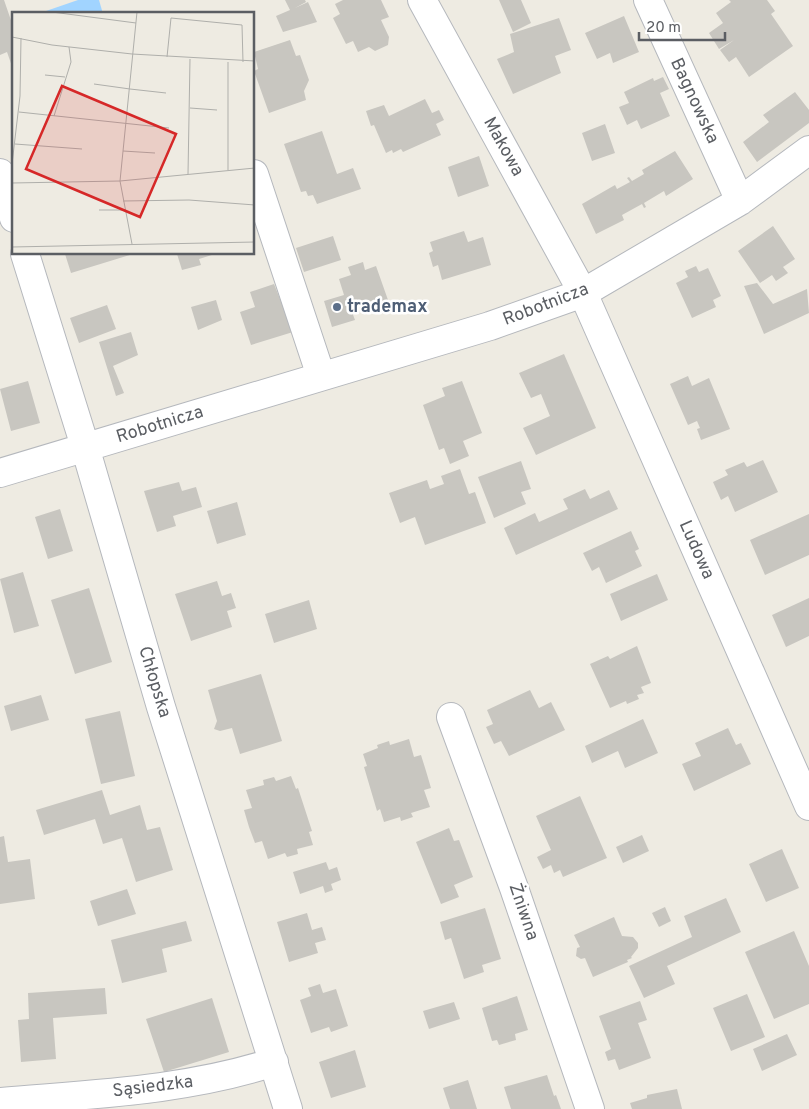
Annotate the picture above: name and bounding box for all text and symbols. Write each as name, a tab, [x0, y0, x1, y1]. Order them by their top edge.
scale bar	[639, 10, 725, 42]
inset map	[12, 12, 255, 255]
text: 20 m	[646, 19, 681, 38]
street label: Bagnowska	[664, 54, 724, 148]
street label: Makowa	[477, 113, 529, 181]
street label: Robotnicza	[500, 278, 592, 332]
place label: trademax	[347, 296, 428, 319]
marker: trademax	[331, 301, 343, 313]
street label: Robotnicza	[114, 401, 206, 449]
street label: Ludowa	[673, 517, 719, 583]
street label: Chłopska	[132, 644, 176, 720]
street label: Żniwna	[503, 880, 545, 944]
street label: Sąsiedzka	[111, 1071, 195, 1103]

